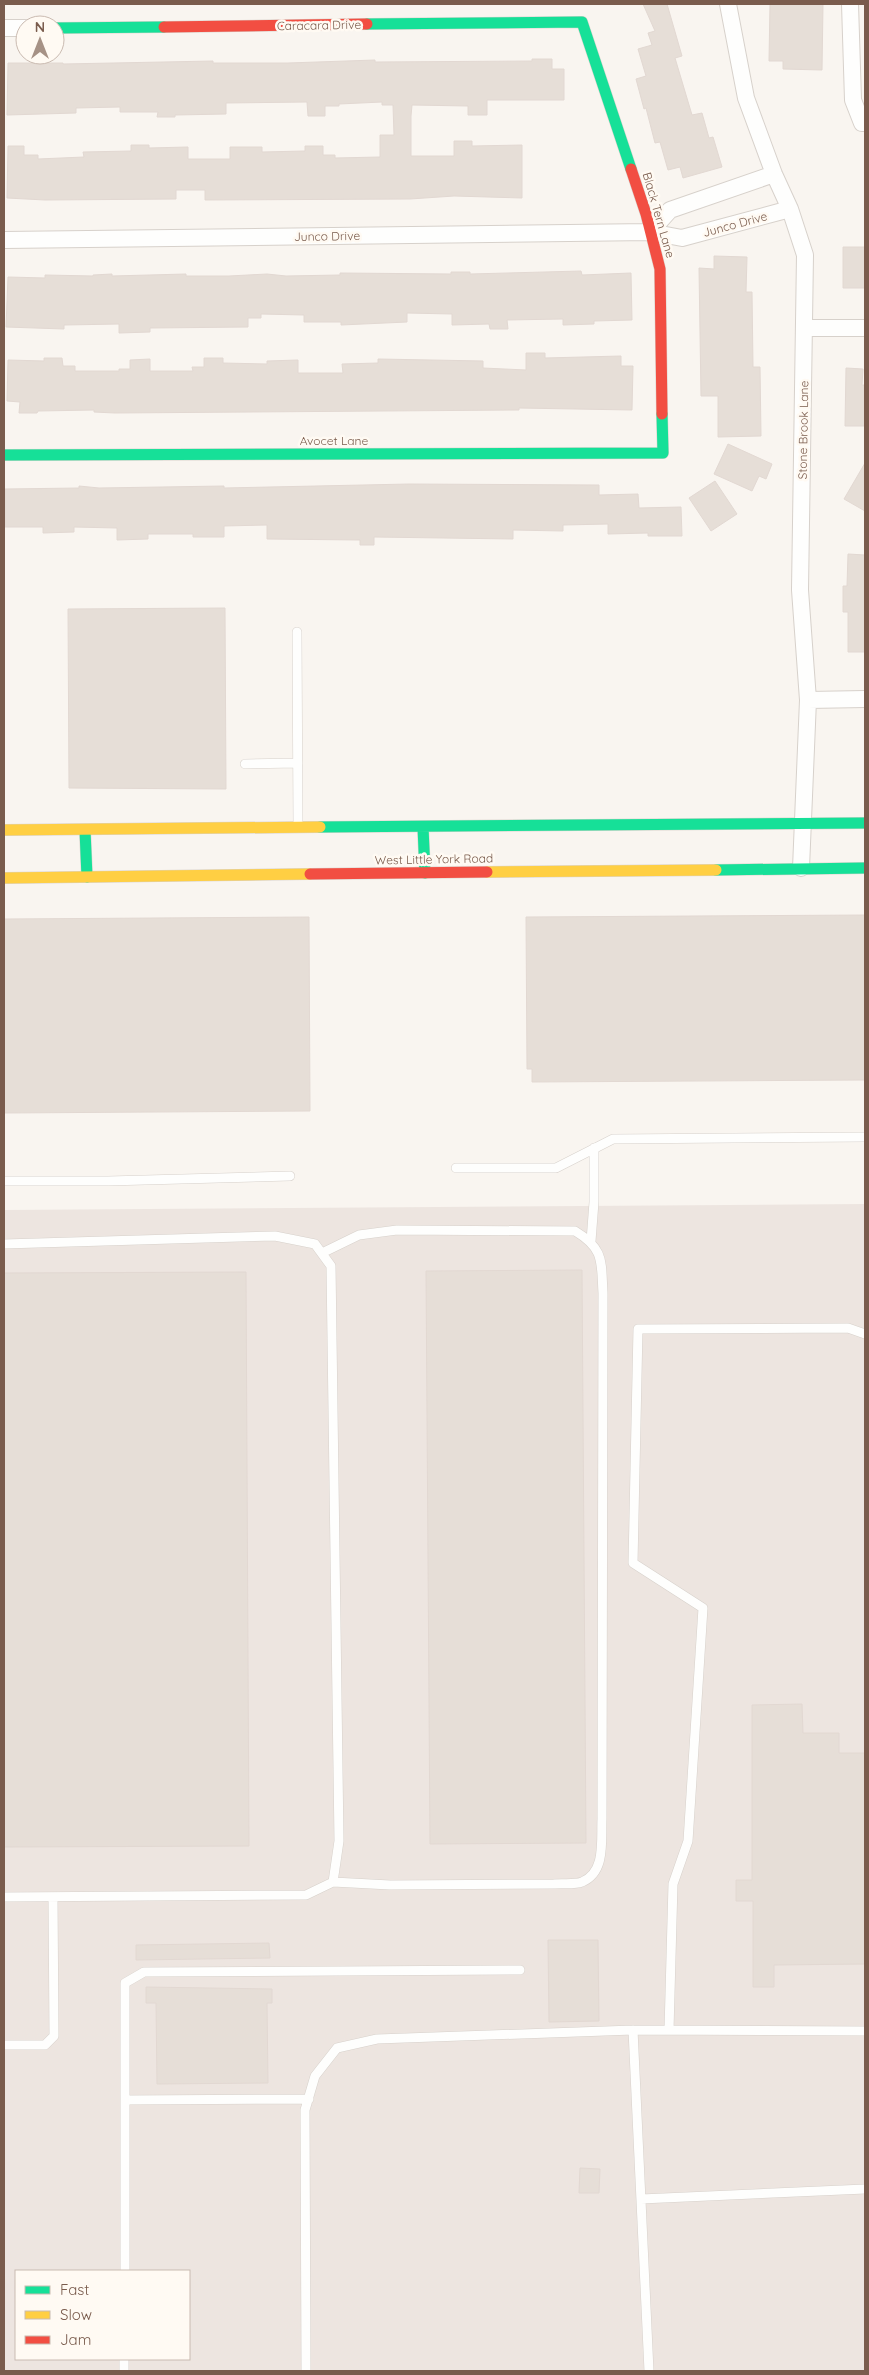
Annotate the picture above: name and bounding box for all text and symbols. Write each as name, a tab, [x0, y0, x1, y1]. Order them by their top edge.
north arrow	[15, 15, 65, 65]
street label: Caracara Drive	[277, 17, 361, 33]
text: N	[35, 18, 45, 36]
street label: Black Tern Lane	[640, 170, 678, 260]
street label: Junco Drive	[701, 208, 769, 240]
street label: Junco Drive	[294, 228, 360, 244]
street label: Stone Brook Lane	[795, 380, 811, 479]
street label: Avocet Lane	[300, 433, 369, 448]
street label: West Little York Road	[375, 850, 493, 868]
legend	[15, 2270, 190, 2360]
text: Fast	[60, 2280, 89, 2299]
text: Slow	[60, 2305, 92, 2324]
text: Jam	[60, 2330, 91, 2349]

